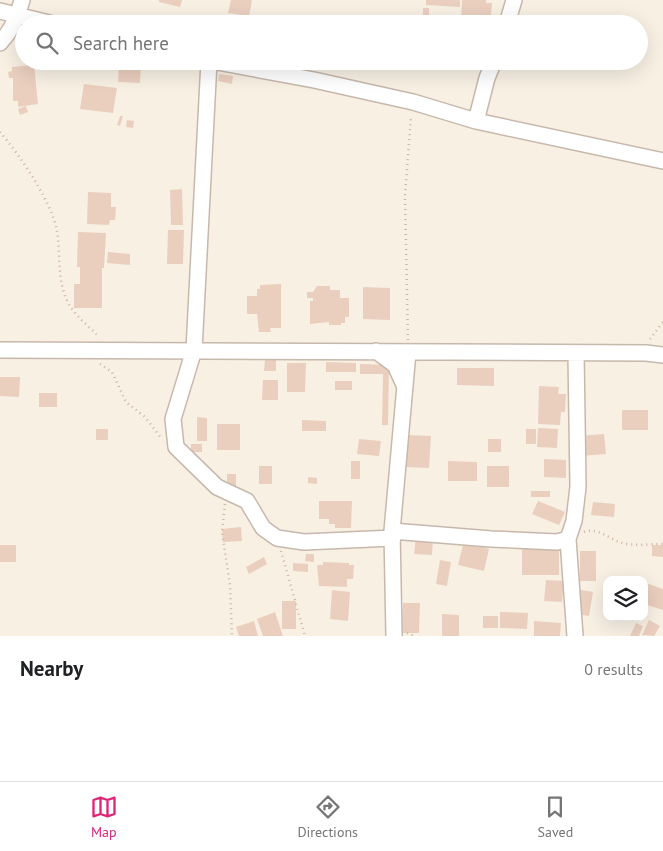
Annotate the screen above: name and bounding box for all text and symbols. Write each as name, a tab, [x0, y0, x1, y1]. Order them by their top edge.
search box	[15, 15, 648, 70]
icon: search	[33, 29, 61, 57]
text: Search here	[73, 31, 169, 55]
map controls	[603, 576, 648, 621]
button: layers	[603, 576, 648, 621]
text: Nearby	[20, 655, 83, 682]
text: 0 results	[584, 659, 643, 679]
tab: Map	[90, 793, 118, 841]
tab: Directions	[297, 793, 358, 841]
tab: Saved	[538, 793, 573, 841]

